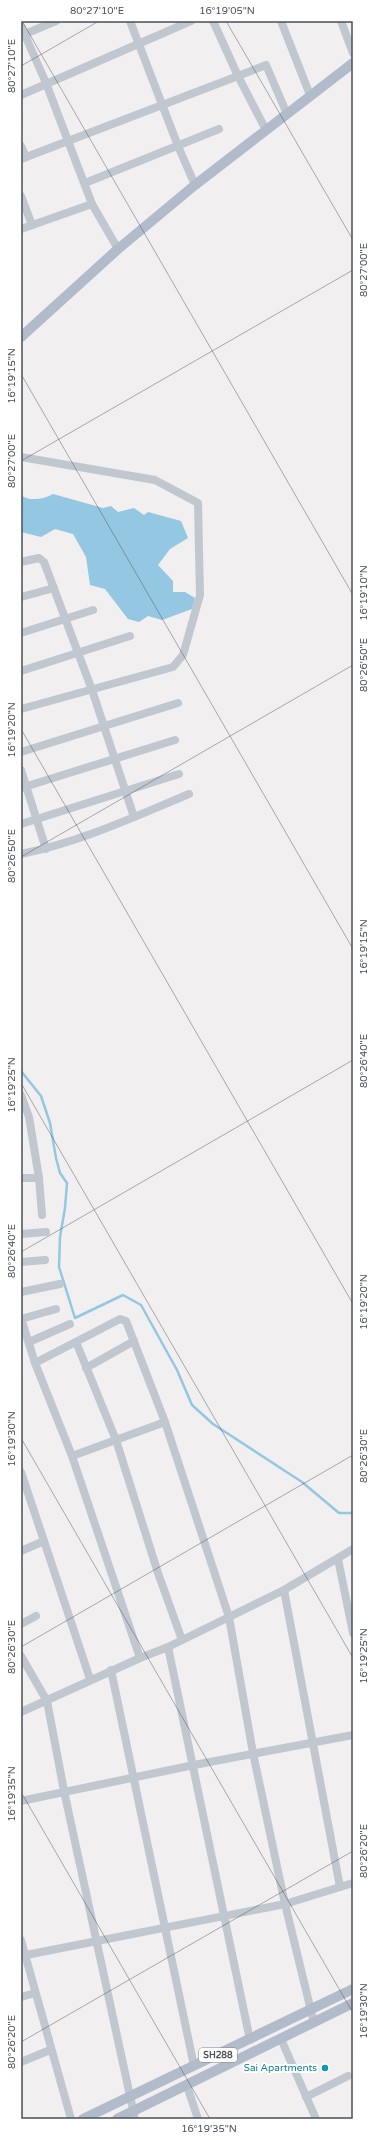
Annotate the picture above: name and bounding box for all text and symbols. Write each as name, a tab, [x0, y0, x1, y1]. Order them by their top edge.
text: 80°27'10"E	[70, 5, 124, 17]
text: 16°19'05"N	[199, 5, 255, 17]
text: 80°27'10"E	[6, 39, 18, 93]
text: 80°27'00"E	[358, 243, 370, 297]
text: 16°19'15"N	[6, 348, 18, 404]
text: 80°27'00"E	[6, 434, 18, 488]
text: 16°19'10"N	[358, 565, 370, 621]
text: 80°26'50"E	[358, 638, 370, 692]
text: 16°19'20"N	[6, 702, 18, 758]
text: 80°26'50"E	[6, 829, 18, 883]
text: 16°19'15"N	[358, 919, 370, 975]
text: 80°26'40"E	[358, 1034, 370, 1088]
text: 16°19'25"N	[6, 1057, 18, 1113]
text: 80°26'40"E	[6, 1224, 18, 1278]
text: 16°19'20"N	[358, 1274, 370, 1330]
text: 16°19'30"N	[6, 1411, 18, 1467]
text: 80°26'30"E	[358, 1429, 370, 1483]
text: 80°26'30"E	[6, 1620, 18, 1674]
text: 16°19'25"N	[358, 1628, 370, 1684]
text: 16°19'35"N	[6, 1766, 18, 1822]
text: 80°26'20"E	[358, 1824, 370, 1878]
text: 16°19'30"N	[358, 1983, 370, 2039]
text: 80°26'20"E	[6, 2015, 18, 2069]
road number: SH288	[199, 2048, 237, 2062]
place label: Sai Apartments	[244, 2062, 317, 2074]
marker: Sai Apartments	[320, 2063, 330, 2073]
text: 16°19'35"N	[181, 2123, 237, 2135]

